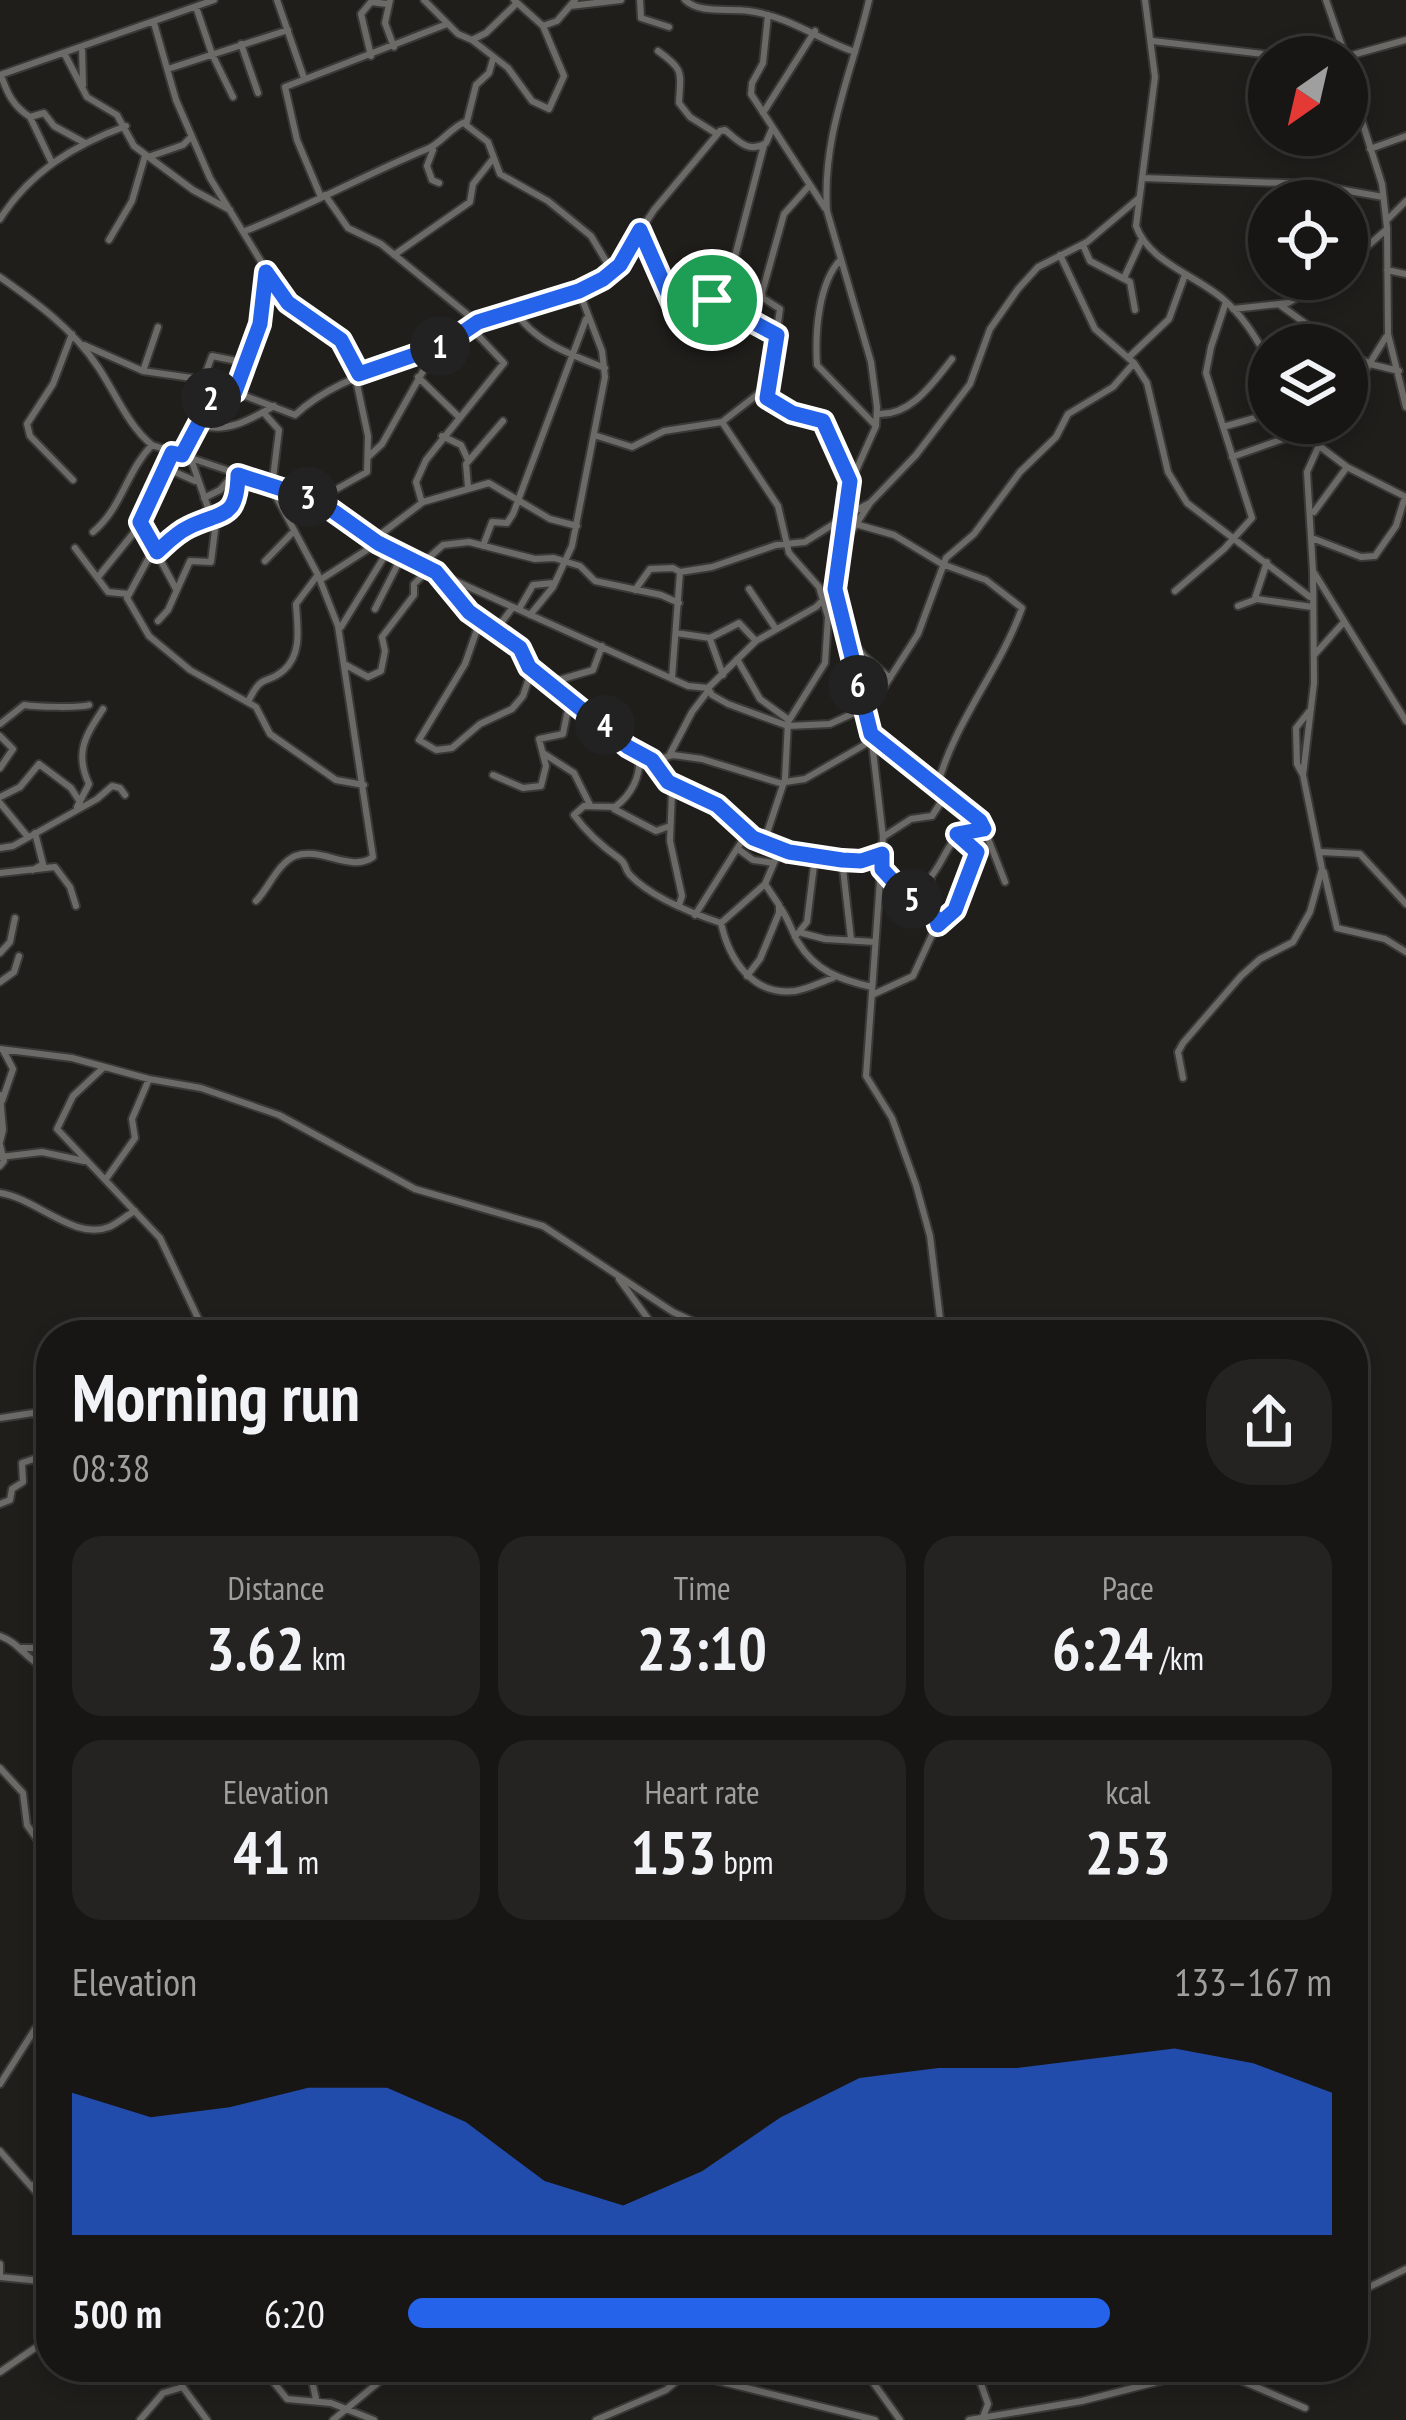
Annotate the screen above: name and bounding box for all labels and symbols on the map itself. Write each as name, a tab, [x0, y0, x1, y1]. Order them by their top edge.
north arrow	[1248, 36, 1368, 156]
pin	[661, 249, 763, 351]
pin: 1	[410, 316, 470, 376]
pin: 2	[181, 368, 241, 428]
pin: 3	[278, 467, 338, 527]
pin: 6	[828, 655, 888, 715]
pin: 4	[575, 695, 635, 755]
pin: 5	[882, 869, 942, 929]

